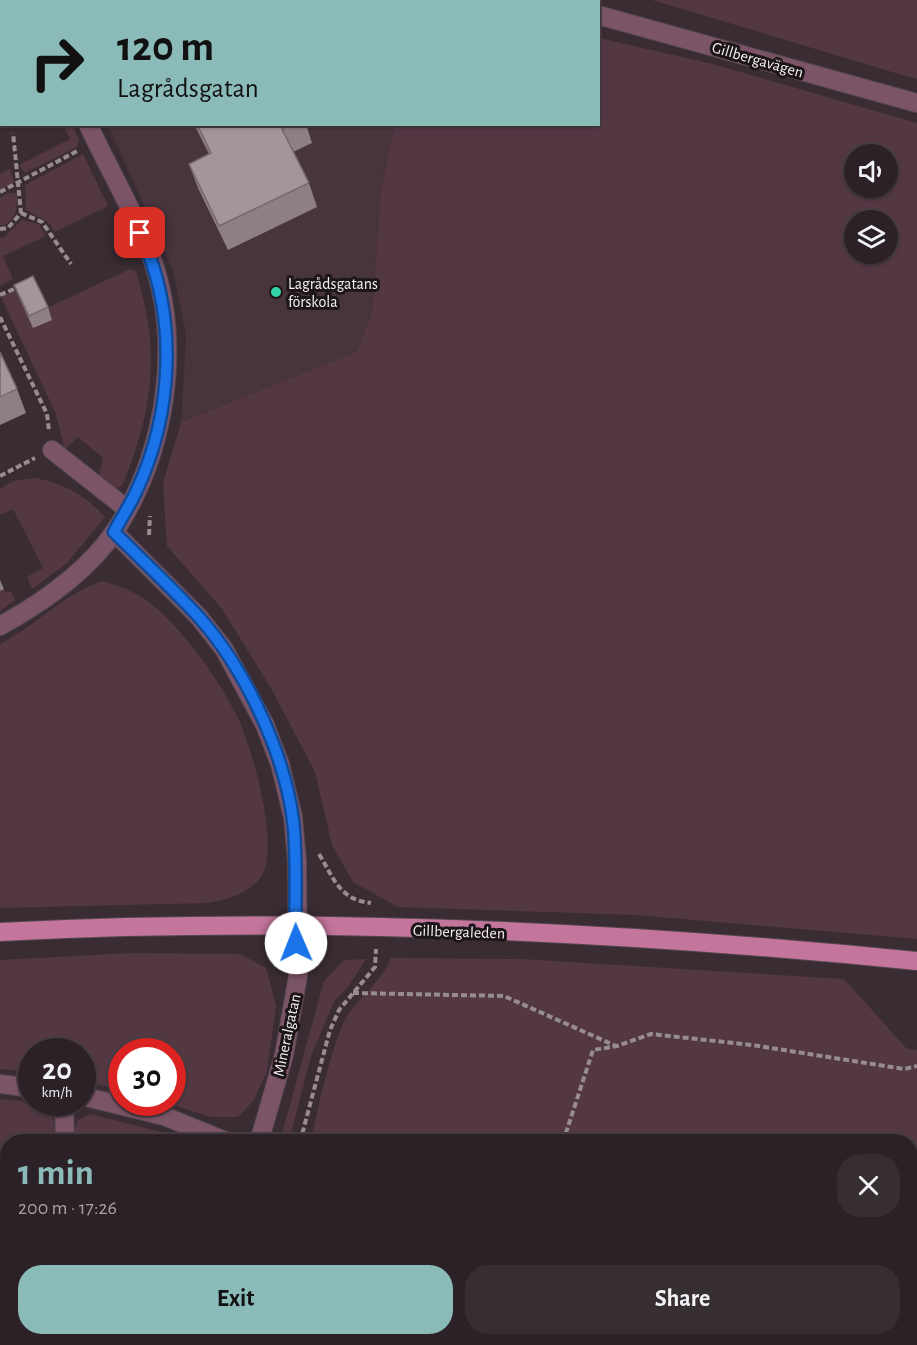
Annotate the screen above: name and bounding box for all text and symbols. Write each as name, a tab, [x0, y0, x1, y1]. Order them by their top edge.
icon: right	[18, 24, 96, 102]
text: 120 m	[117, 26, 214, 68]
street label: Gillbergavägen	[710, 39, 805, 81]
text: Lagrådsgatan	[117, 75, 259, 102]
map controls	[844, 144, 898, 264]
button: sound	[844, 144, 898, 198]
pin	[114, 207, 165, 258]
button: layers	[844, 210, 898, 264]
icon: arrive	[123, 216, 156, 249]
place label: Lagrådsgatans förskola	[288, 276, 378, 310]
marker: Lagrådsgatans förskola	[269, 285, 283, 299]
position arrow	[264, 911, 328, 975]
street label: Gillbergaleden	[413, 922, 505, 942]
street label: Mineralgatan	[270, 992, 304, 1078]
speed limit sign: 30	[108, 1038, 186, 1116]
text: 20	[42, 1055, 72, 1085]
text: km/h	[42, 1085, 72, 1100]
button: close	[837, 1154, 900, 1217]
text: 1 min	[18, 1155, 94, 1191]
text: 200 m · 17:26	[18, 1198, 117, 1218]
button: Exit	[18, 1265, 453, 1334]
button: Share	[465, 1265, 900, 1334]

